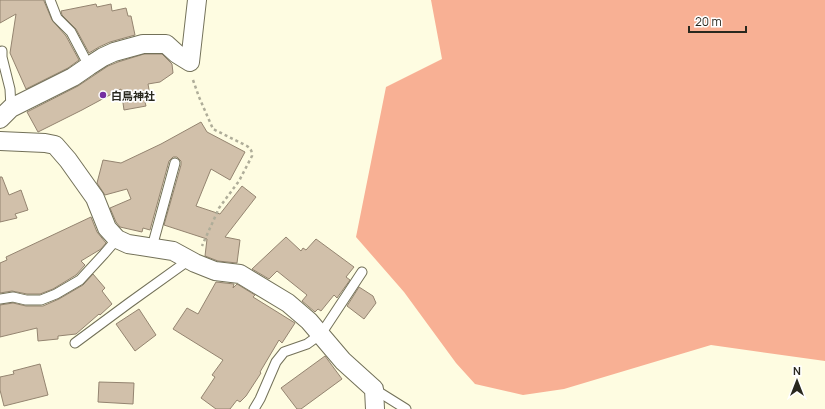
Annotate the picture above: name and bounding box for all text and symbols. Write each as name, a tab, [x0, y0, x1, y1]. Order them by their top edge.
scale bar	[689, 8, 746, 34]
text: 20 m	[695, 13, 722, 30]
place label: 白鳥神社	[111, 88, 155, 103]
marker: 白鳥神社	[98, 90, 108, 100]
north arrow	[777, 361, 817, 401]
text: N	[793, 363, 801, 378]

